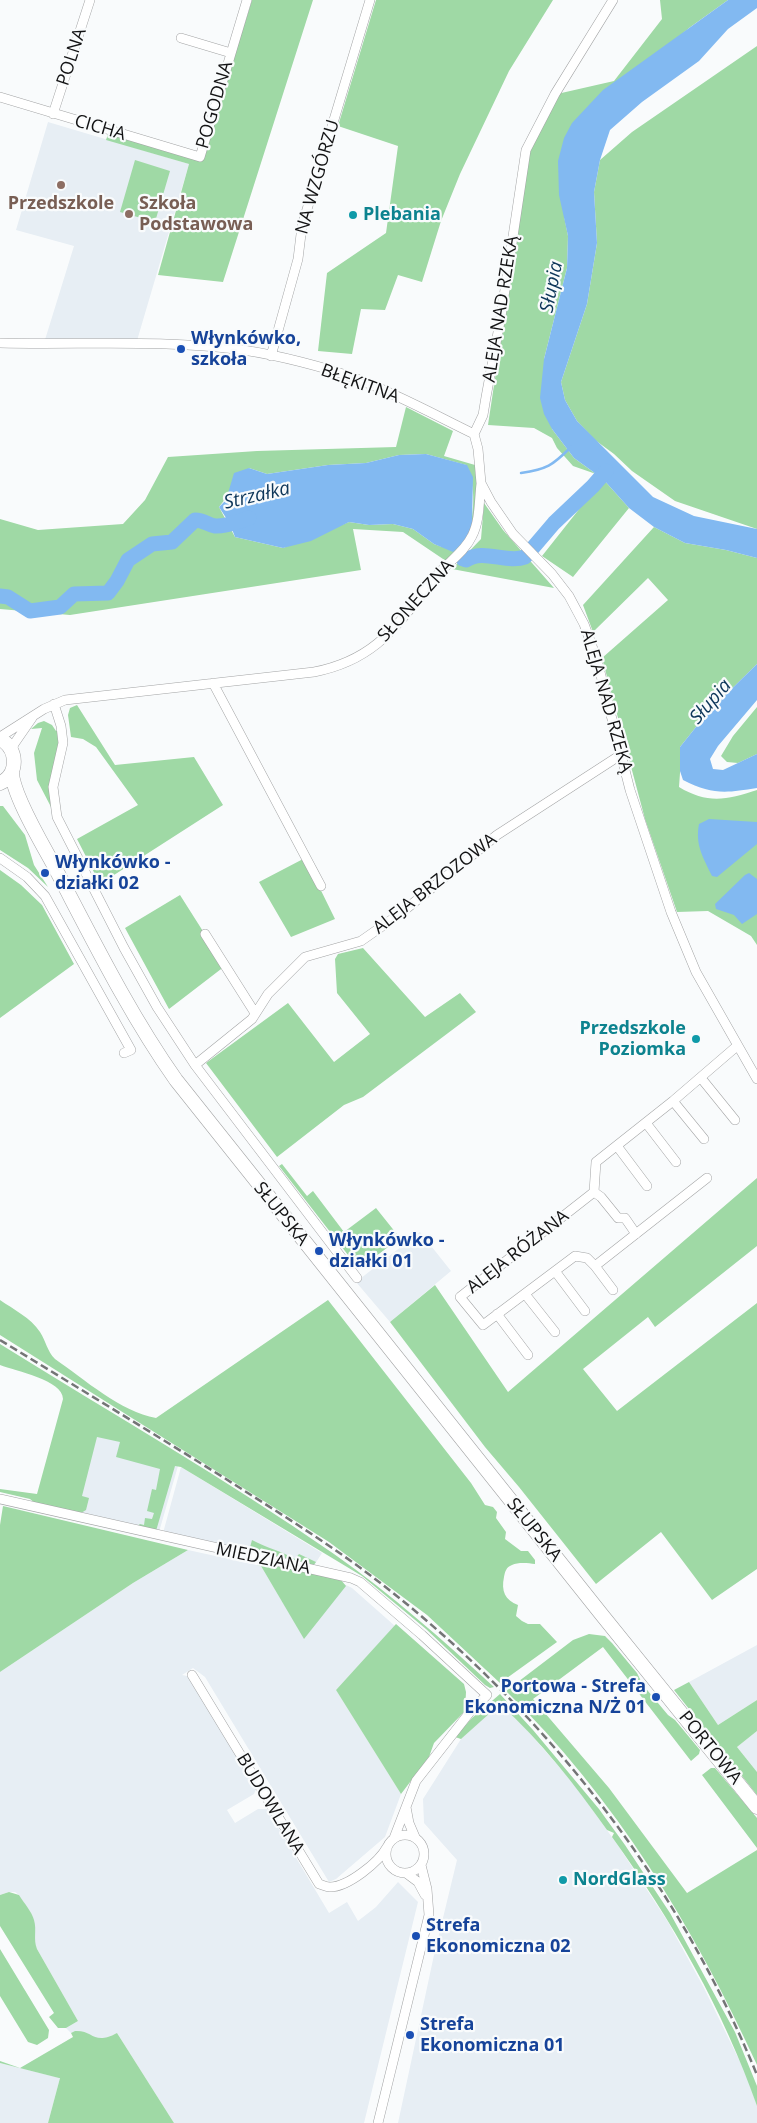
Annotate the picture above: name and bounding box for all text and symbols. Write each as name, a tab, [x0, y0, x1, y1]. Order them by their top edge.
street label: POLNA	[53, 26, 91, 88]
street label: POGODNA	[192, 59, 238, 151]
street label: CICHA	[72, 110, 128, 146]
street label: NA WZGÓRZU	[291, 117, 345, 237]
marker: Przedszkole	[55, 179, 67, 191]
place label: Przedszkole	[8, 193, 114, 215]
place label: Szkoła Podstawowa	[139, 193, 253, 235]
place label: Plebania	[363, 204, 441, 226]
marker: Szkoła Podstawowa	[123, 208, 135, 220]
marker: Plebania	[347, 209, 359, 221]
street label: ALEJA NAD RZEKĄ	[479, 234, 523, 384]
water label: Słupia	[536, 259, 568, 315]
place label: Włynkówko, szkoła	[191, 328, 301, 370]
marker: Włynkówko, szkoła	[175, 343, 187, 355]
street label: BŁĘKITNA	[318, 360, 402, 408]
water label: Strzałka	[222, 477, 292, 515]
street label: SŁONECZNA	[373, 555, 459, 647]
street label: ALEJA NAD RZEKĄ	[575, 627, 637, 775]
water label: Słupia	[685, 675, 737, 729]
street label: ALEJA BRZOZOWA	[369, 829, 501, 939]
place label: Włynkówko - działki 02	[55, 852, 170, 894]
marker: Włynkówko - działki 02	[39, 867, 51, 879]
place label: Przedszkole Poziomka	[580, 1018, 686, 1060]
marker: Przedszkole Poziomka	[690, 1033, 702, 1045]
street label: SŁUPSKA	[249, 1178, 313, 1250]
street label: ALEJA RÓŻANA	[463, 1206, 573, 1298]
place label: Włynkówko - działki 01	[329, 1230, 444, 1272]
marker: Włynkówko - działki 01	[313, 1245, 325, 1257]
street label: SŁUPSKA	[502, 1494, 566, 1566]
street label: MIEDZIANA	[214, 1538, 312, 1580]
place label: Portowa - Strefa Ekonomiczna N/Ż 01	[464, 1676, 646, 1718]
marker: Portowa - Strefa Ekonomiczna N/Ż 01	[650, 1691, 662, 1703]
street label: PORTOWA	[674, 1707, 746, 1789]
street label: BUDOWLANA	[231, 1750, 309, 1858]
place label: NordGlass	[573, 1869, 666, 1891]
marker: NordGlass	[557, 1874, 569, 1886]
place label: Strefa Ekonomiczna 02	[426, 1915, 571, 1958]
marker: Strefa Ekonomiczna 02	[410, 1930, 422, 1942]
place label: Strefa Ekonomiczna 01	[420, 2014, 565, 2056]
marker: Strefa Ekonomiczna 01	[404, 2029, 416, 2041]

